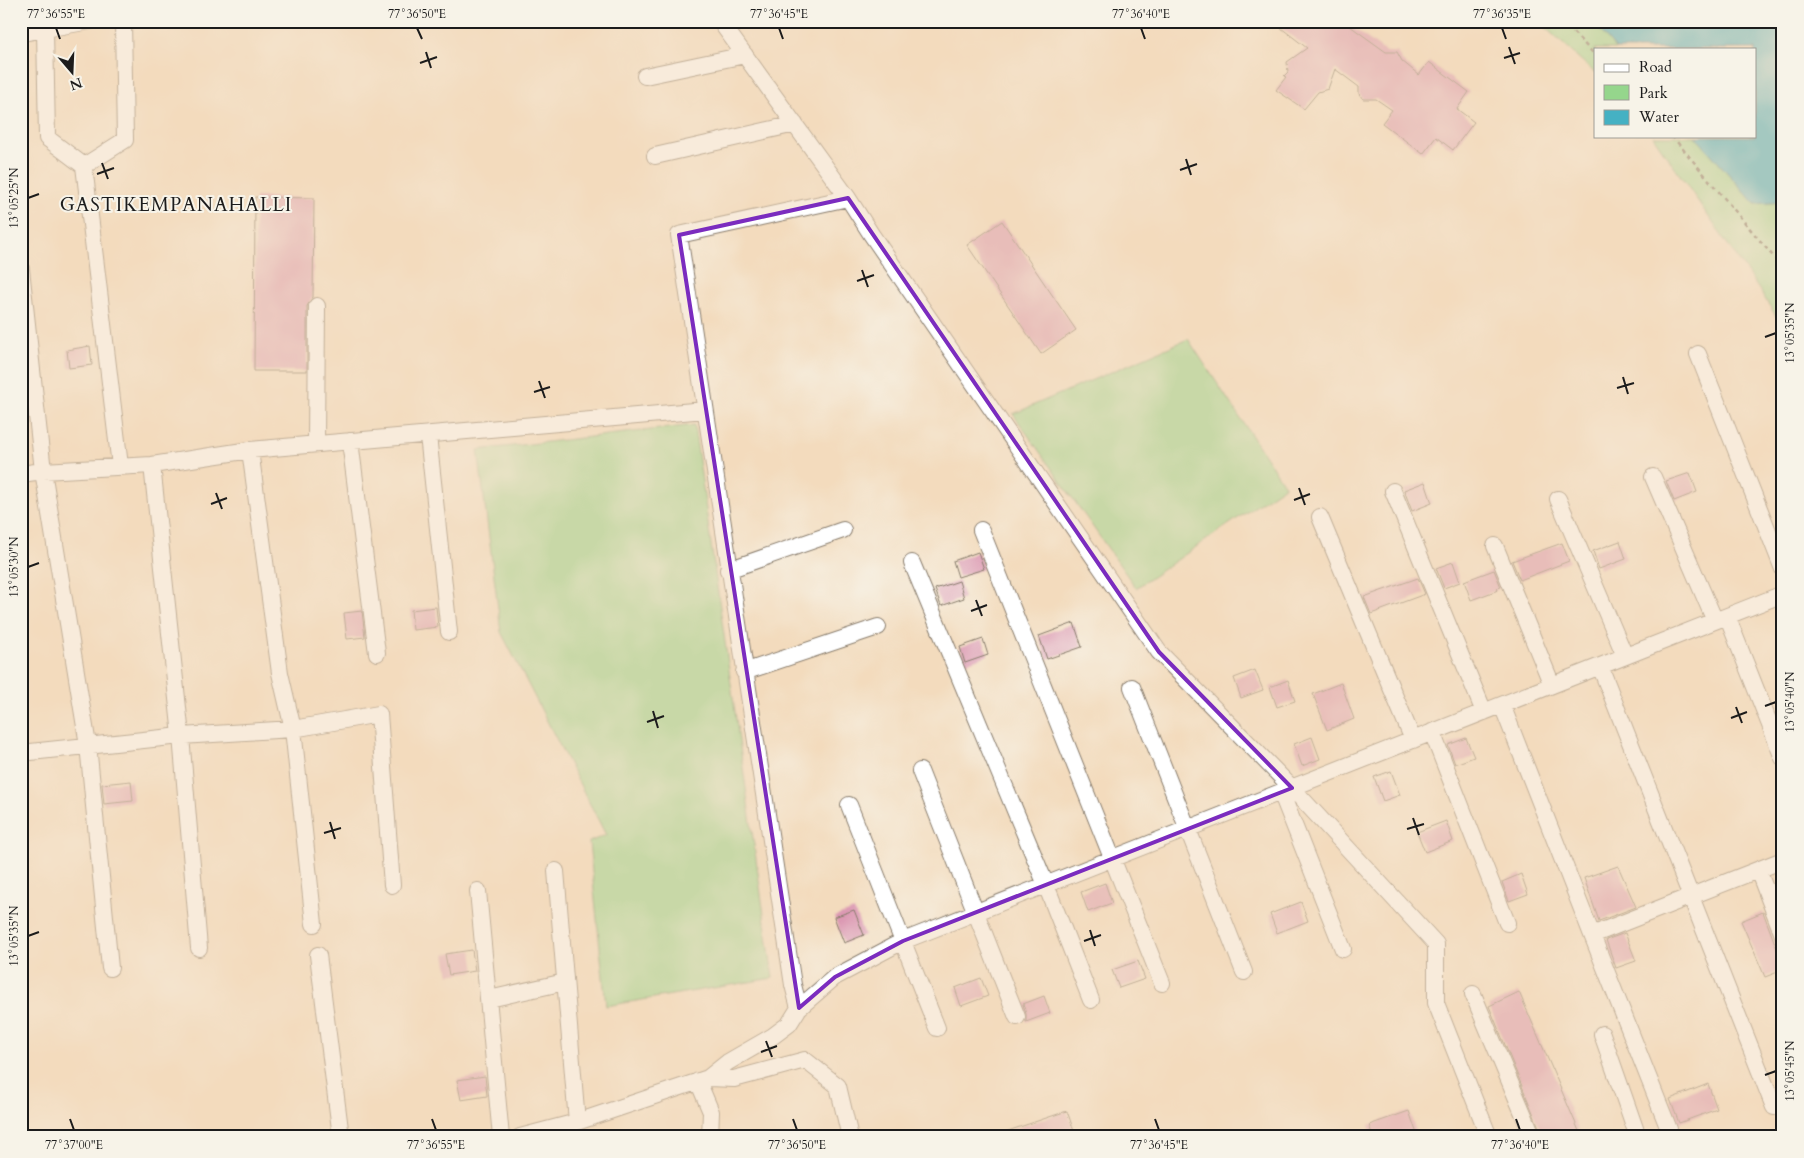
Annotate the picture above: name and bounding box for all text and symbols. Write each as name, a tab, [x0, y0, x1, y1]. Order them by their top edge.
text: 77°36'55"E	[27, 6, 85, 22]
text: 77°36'50"E	[388, 6, 446, 22]
text: 77°36'45"E	[750, 6, 808, 22]
text: 77°36'40"E	[1112, 6, 1170, 22]
text: 77°36'35"E	[1473, 6, 1531, 22]
north arrow	[48, 48, 98, 98]
legend	[1594, 48, 1756, 138]
text: Road	[1639, 57, 1672, 77]
text: N	[67, 73, 85, 95]
text: Park	[1639, 83, 1668, 103]
text: Water	[1638, 107, 1680, 127]
text: 13°05'25"N	[6, 167, 22, 228]
district label: GASTIKEMPANAHALLI	[60, 192, 292, 218]
text: 13°05'35"N	[1782, 302, 1798, 363]
text: 13°05'30"N	[6, 536, 22, 597]
text: 13°05'40"N	[1782, 671, 1798, 732]
text: 13°05'35"N	[6, 905, 22, 966]
text: 13°05'45"N	[1782, 1040, 1798, 1101]
text: 77°37'00"E	[45, 1137, 103, 1153]
text: 77°36'55"E	[407, 1137, 465, 1153]
text: 77°36'50"E	[768, 1137, 826, 1153]
text: 77°36'45"E	[1130, 1137, 1188, 1153]
text: 77°36'40"E	[1491, 1137, 1549, 1153]

